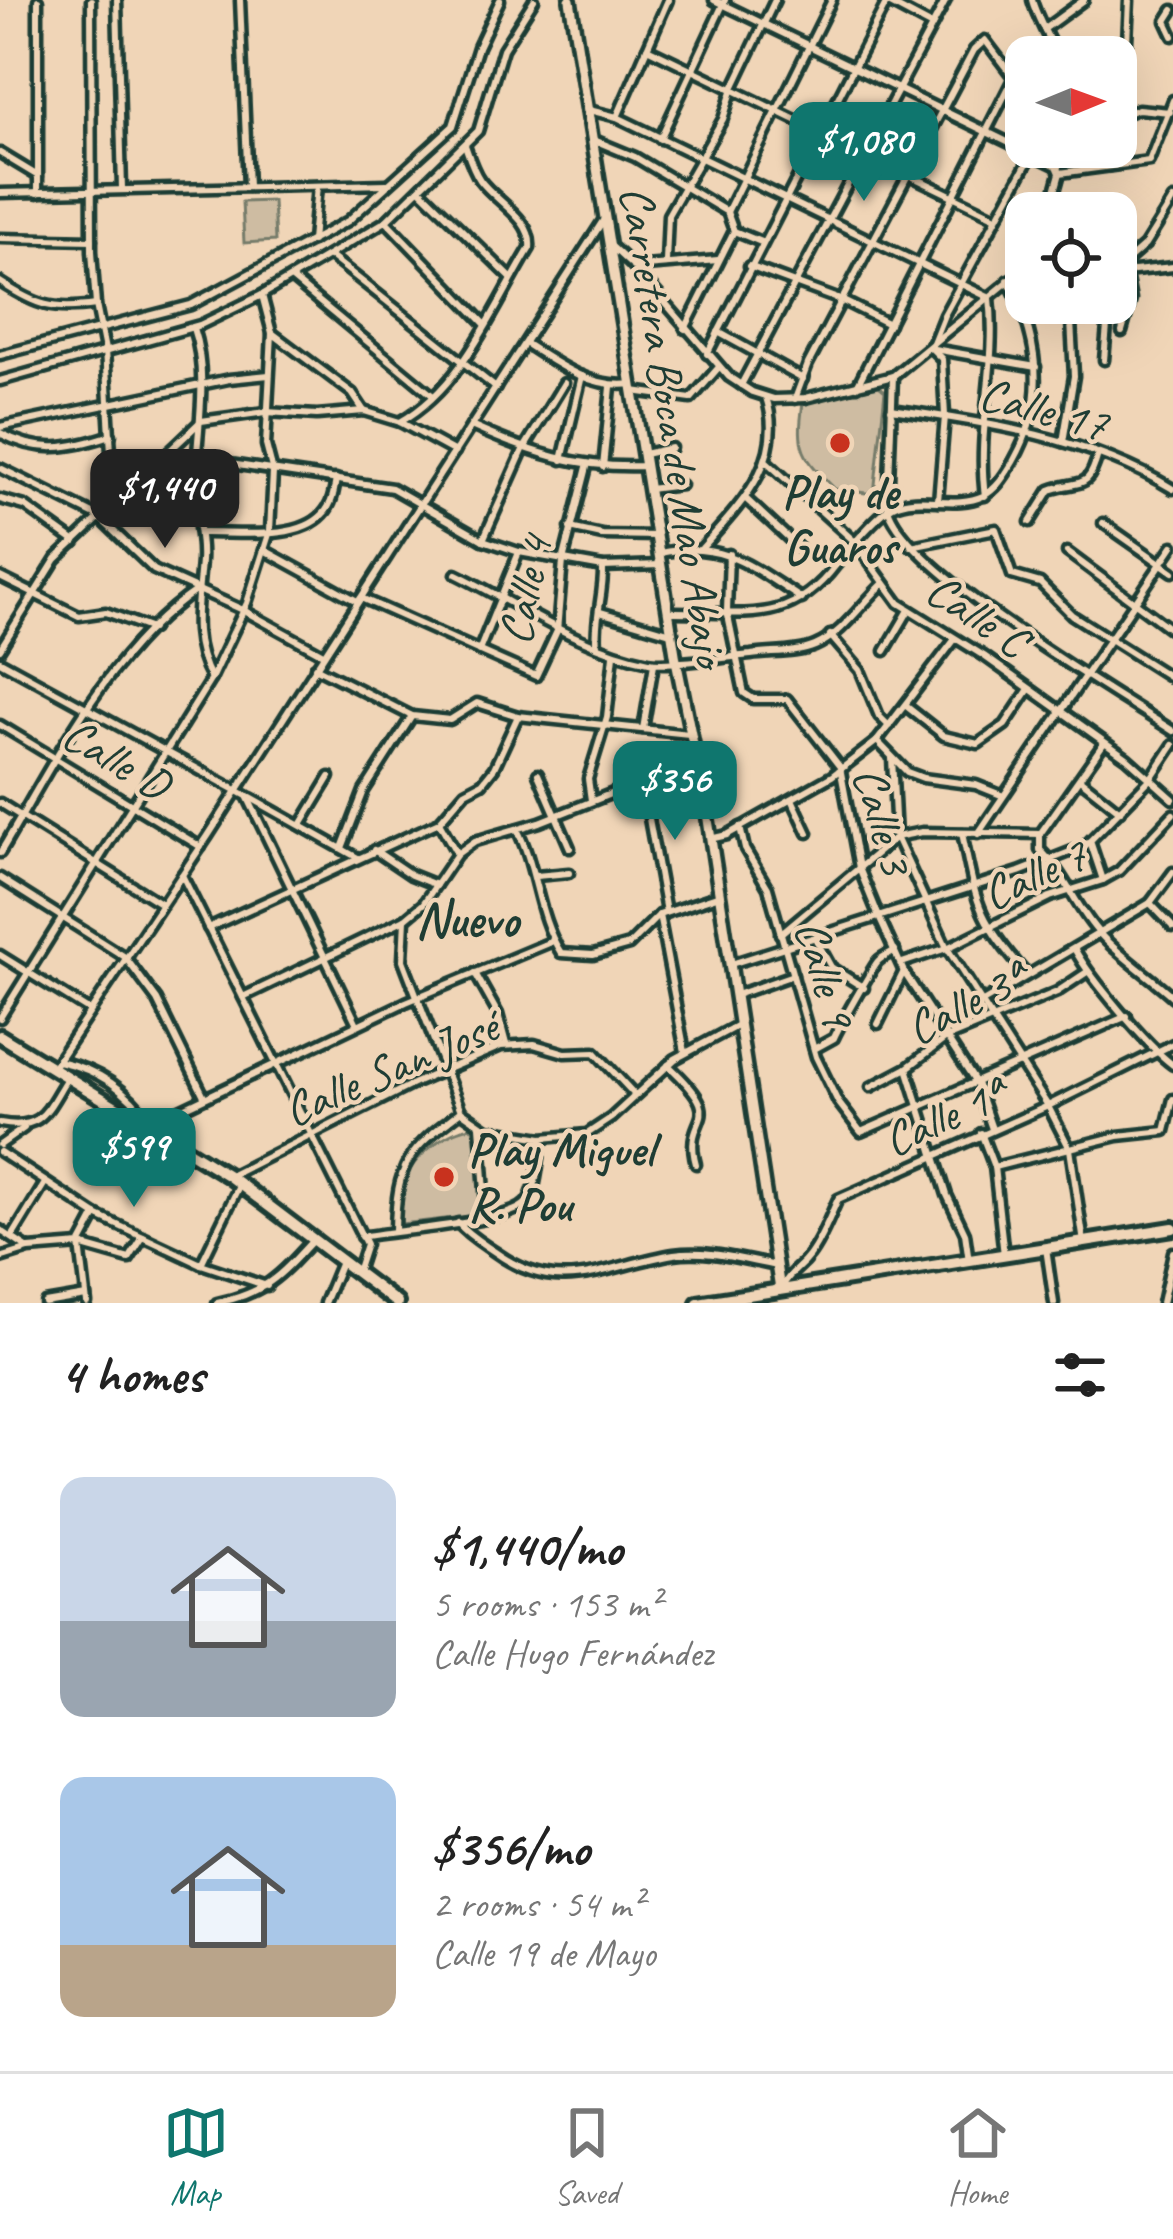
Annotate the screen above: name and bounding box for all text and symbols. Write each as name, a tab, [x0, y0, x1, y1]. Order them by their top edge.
north arrow	[1005, 36, 1137, 168]
map controls	[1005, 36, 1137, 324]
pin: $1,080	[766, 102, 962, 204]
text: $1,080	[816, 116, 912, 165]
street label: Carretera Boca de Mao Abajo	[606, 182, 742, 676]
button: locate	[1005, 192, 1137, 324]
street label: Calle 17	[973, 363, 1117, 455]
marker: Play de Guaros	[827, 430, 853, 456]
pin: $1,440	[67, 449, 263, 551]
place label: Play de Guaros	[782, 462, 902, 577]
text: $1,440	[117, 463, 213, 512]
street label: Calle 4	[484, 527, 567, 650]
street label: Calle C	[915, 559, 1045, 674]
street label: Calle D	[52, 704, 184, 816]
pin: $356	[604, 741, 746, 843]
text: $356	[640, 755, 710, 804]
street label: Calle 3	[839, 760, 928, 884]
street label: Calle 7	[973, 823, 1098, 923]
district label: Nuevo	[416, 887, 522, 951]
street label: Calle 9	[781, 913, 870, 1037]
street label: Calle 3ª	[896, 944, 1042, 1058]
street label: Calle San José	[274, 993, 513, 1140]
street label: Calle 1ª	[874, 1061, 1020, 1170]
pin: $599	[63, 1108, 205, 1210]
place label: Play Miguel R. Pou	[468, 1120, 663, 1235]
text: $599	[100, 1122, 168, 1171]
marker: Play Miguel R. Pou	[431, 1164, 457, 1190]
icon: filters	[1047, 1342, 1113, 1408]
text: 4 homes	[60, 1343, 204, 1407]
text: $1,440/mo	[432, 1516, 622, 1580]
icon: home	[156, 1525, 300, 1669]
text: 5 rooms · 153 m²	[432, 1580, 660, 1629]
text: Calle Hugo Fernández	[432, 1629, 713, 1678]
text: $356/mo	[432, 1816, 589, 1880]
icon: home	[156, 1825, 300, 1969]
text: 2 rooms · 54 m²	[432, 1880, 643, 1929]
text: Calle 19 de Mayo	[432, 1929, 656, 1978]
tab: Map	[163, 2100, 229, 2214]
tab: Saved	[554, 2100, 620, 2214]
tab: Home	[945, 2100, 1011, 2214]

